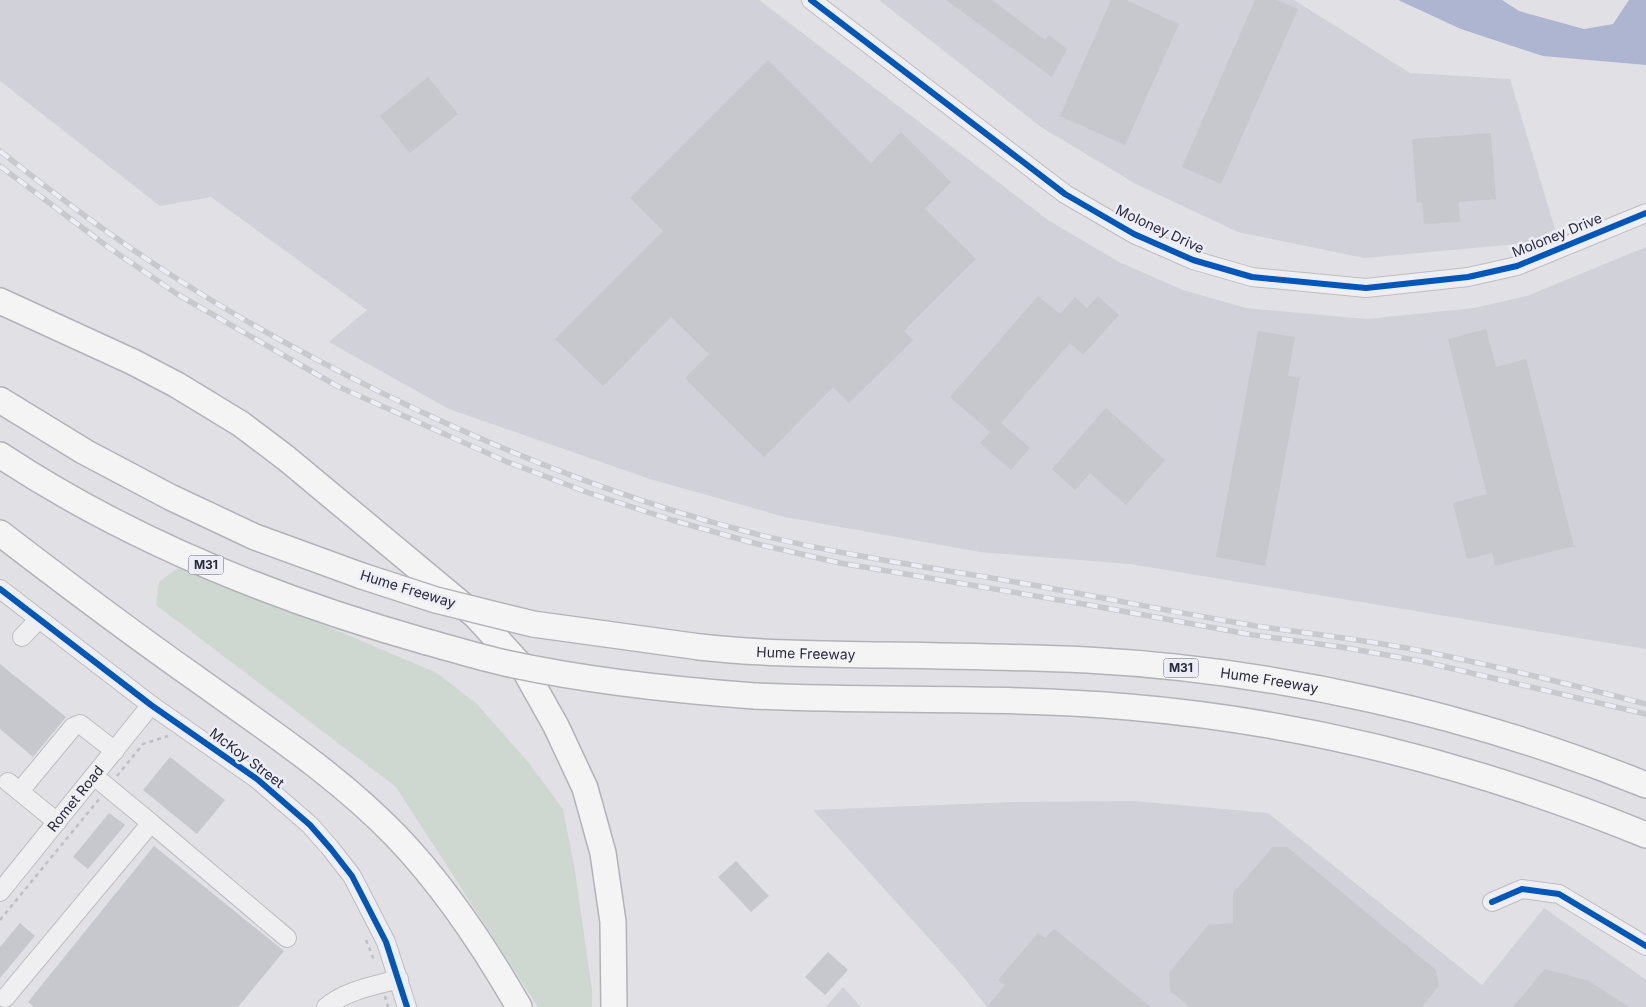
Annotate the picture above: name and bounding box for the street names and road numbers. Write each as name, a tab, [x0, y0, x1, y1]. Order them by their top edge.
street label: Moloney Drive	[1113, 201, 1207, 256]
street label: Moloney Drive	[1509, 209, 1604, 260]
road number: M31	[188, 556, 224, 574]
street label: Hume Freeway	[358, 566, 458, 611]
street label: Hume Freeway	[756, 643, 856, 663]
road number: M31	[1164, 658, 1198, 678]
street label: Hume Freeway	[1219, 664, 1320, 696]
street label: McKoy Street	[207, 724, 288, 791]
street label: Romet Road	[43, 762, 107, 835]

